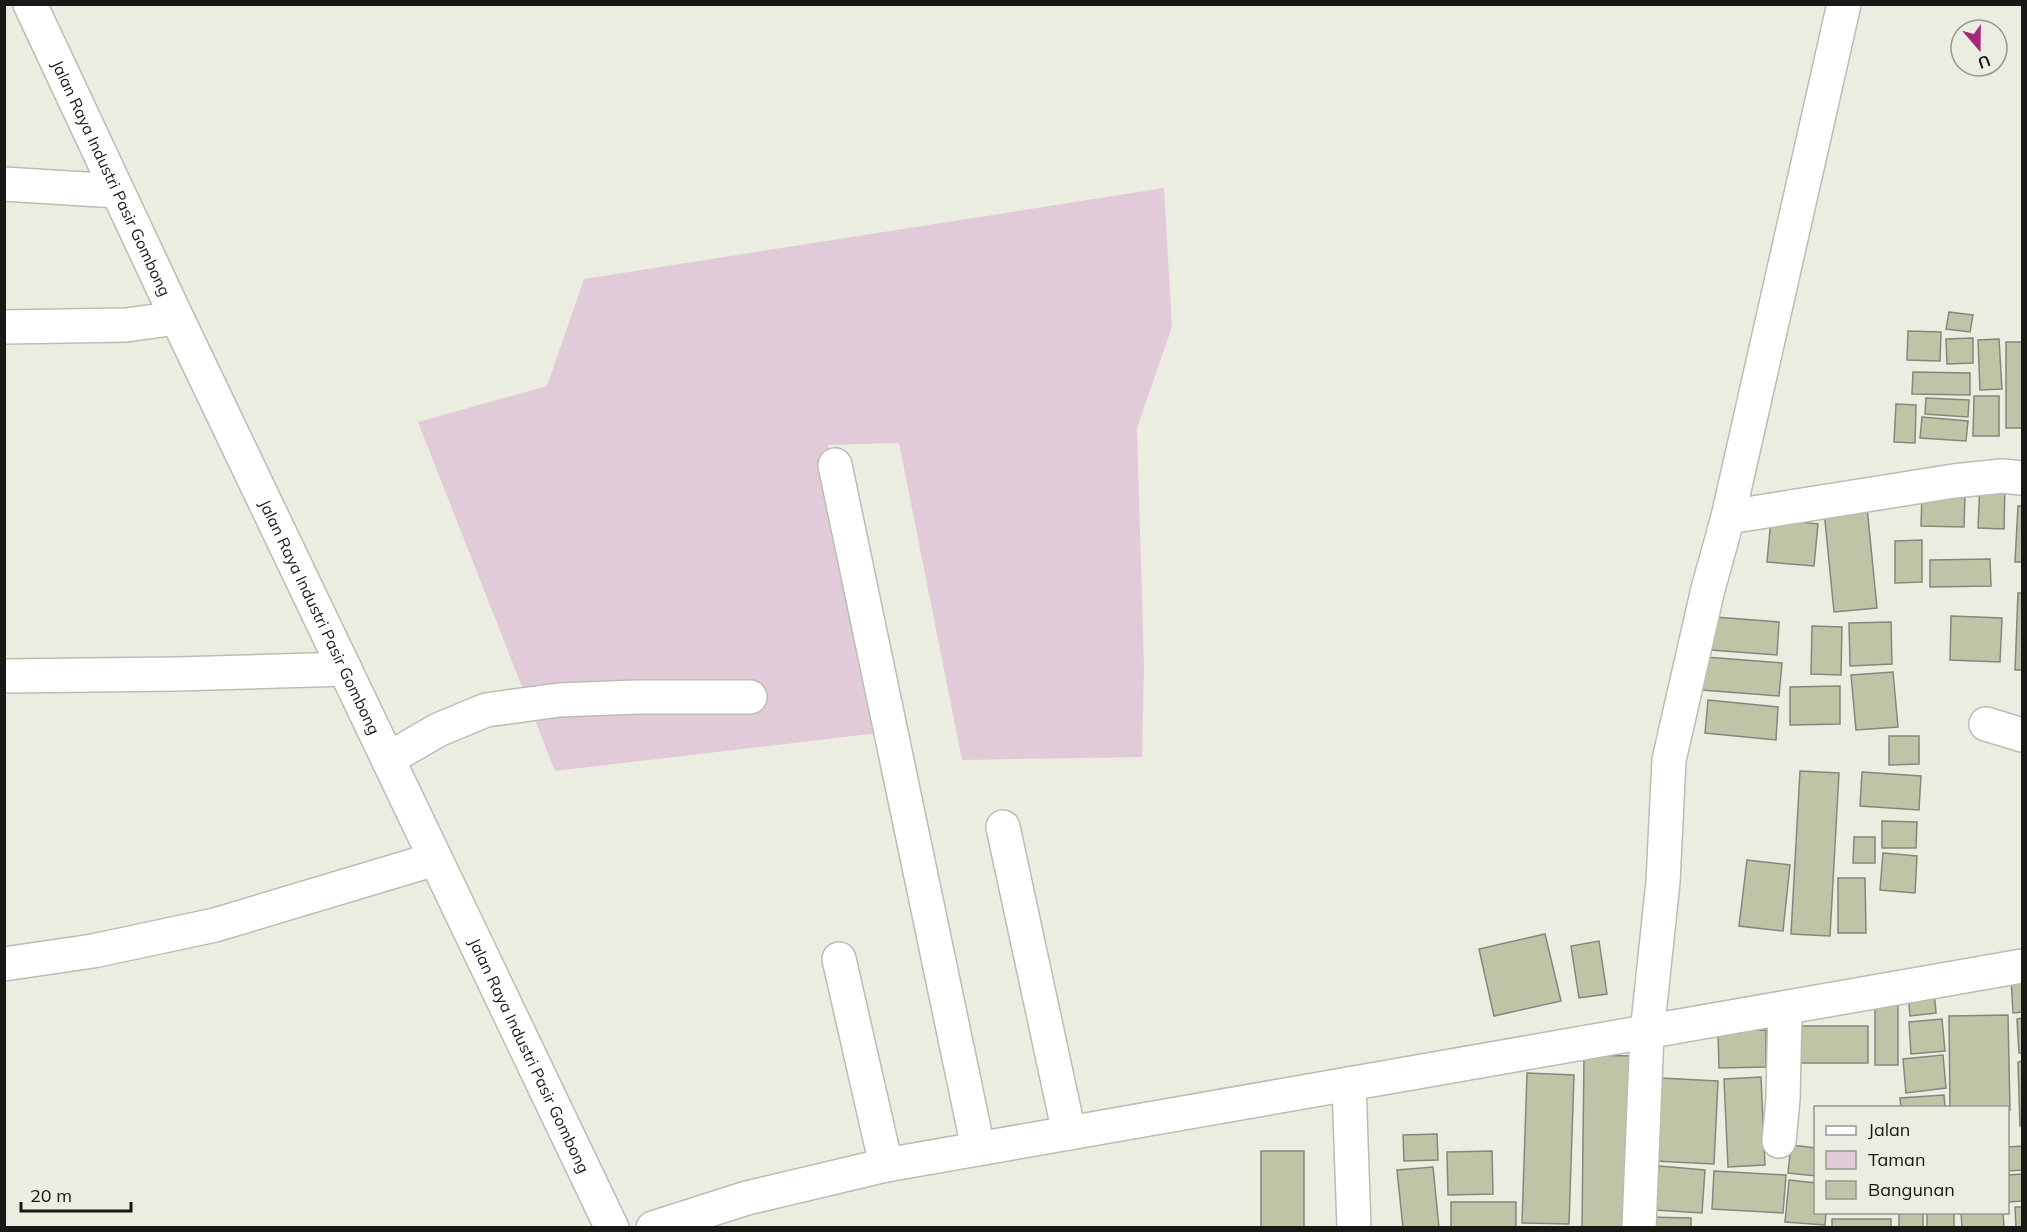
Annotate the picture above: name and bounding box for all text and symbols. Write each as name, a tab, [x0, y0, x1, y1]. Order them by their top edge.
north arrow	[1949, 18, 2009, 78]
text: U	[1975, 51, 1993, 74]
street label: Jalan Raya Industri Pasir Gombong	[48, 57, 175, 299]
street label: Jalan Raya Industri Pasir Gombong	[255, 496, 385, 738]
street label: Jalan Raya Industri Pasir Gombong	[465, 935, 594, 1176]
legend	[1814, 1106, 2009, 1214]
text: Jalan	[1868, 1118, 1910, 1141]
text: Taman	[1868, 1148, 1925, 1171]
scale bar	[21, 1175, 130, 1213]
text: Bangunan	[1868, 1178, 1955, 1201]
text: 20 m	[30, 1184, 72, 1207]

